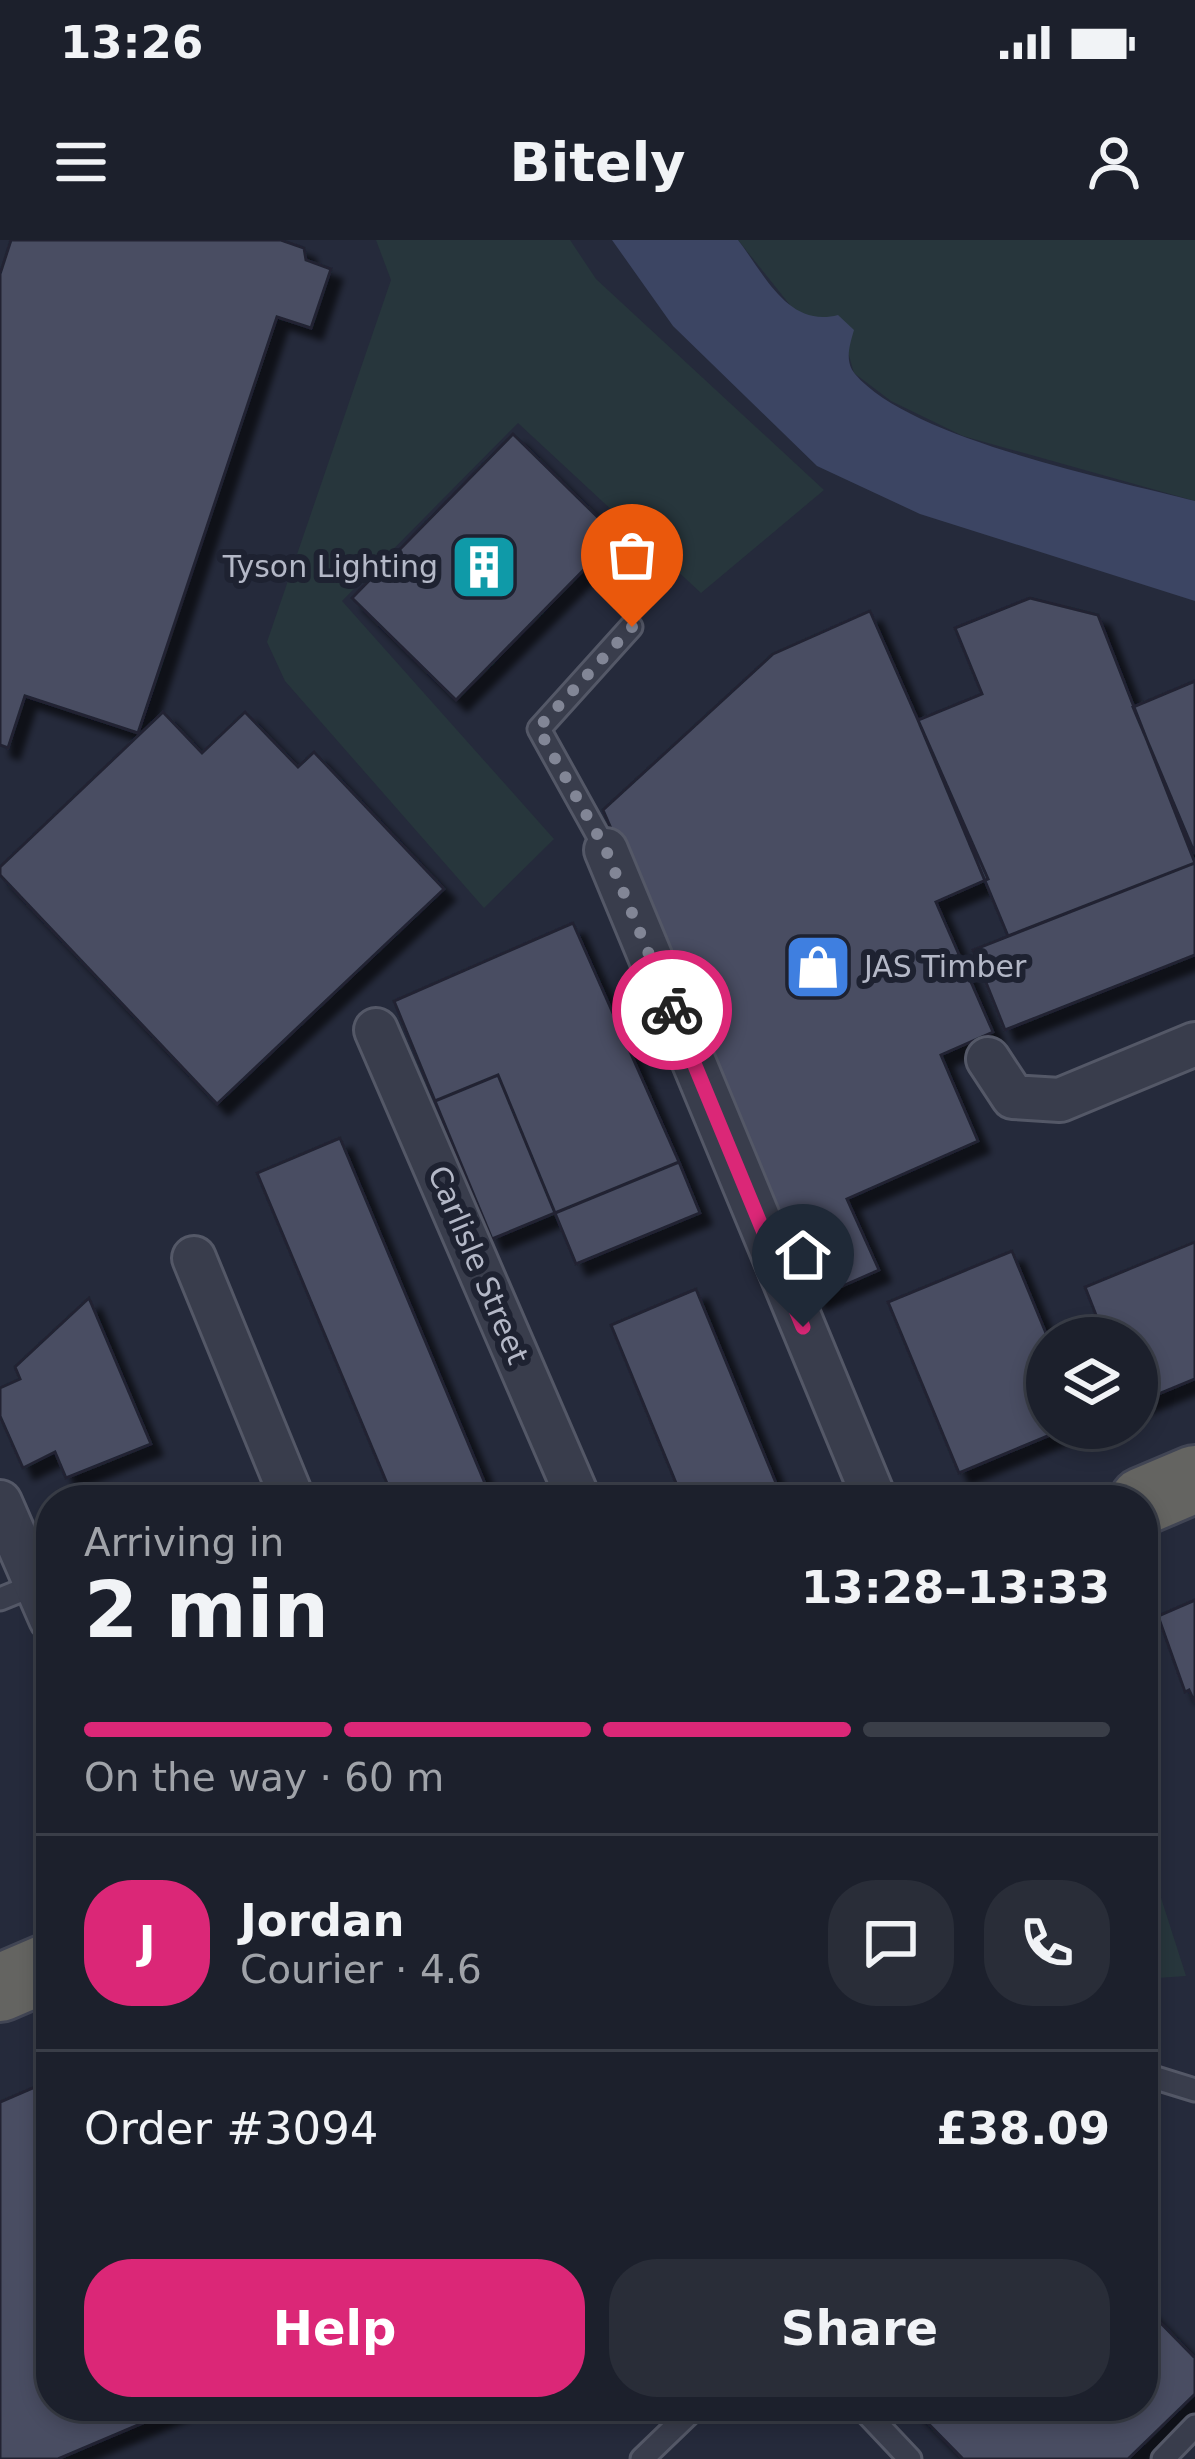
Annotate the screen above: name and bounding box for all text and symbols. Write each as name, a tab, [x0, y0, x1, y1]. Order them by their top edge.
text: 13:26	[60, 16, 203, 69]
icon: menu	[48, 129, 114, 195]
icon: person	[1081, 129, 1147, 195]
text: Bitely	[510, 131, 685, 194]
pin	[581, 504, 683, 627]
icon: bag	[599, 522, 665, 588]
building icon: Tyson Lighting	[449, 532, 519, 602]
place label: Tyson Lighting	[222, 549, 438, 584]
shop icon: JAS Timber	[783, 932, 853, 1002]
place label: JAS Timber	[862, 949, 1027, 984]
courier	[612, 950, 732, 1070]
icon: bike	[639, 977, 705, 1043]
street label: Carlisle Street	[421, 1161, 536, 1369]
pin	[752, 1204, 854, 1327]
icon: home	[770, 1222, 836, 1288]
map controls	[1026, 1317, 1158, 1449]
button: layers	[1026, 1317, 1158, 1449]
text: Arriving in	[84, 1520, 284, 1565]
text: 13:28–13:33	[801, 1561, 1110, 1614]
text: 2 min	[84, 1565, 329, 1655]
text: On the way · 60 m	[84, 1755, 444, 1800]
button: chat	[828, 1880, 954, 2006]
button: phone	[984, 1880, 1110, 2006]
text: Jordan	[240, 1894, 404, 1947]
text: J	[139, 1916, 155, 1969]
text: Courier · 4.6	[240, 1947, 482, 1992]
text: Order #3094	[84, 2102, 378, 2155]
text: £38.09	[936, 2102, 1110, 2155]
button: Help	[84, 2259, 585, 2397]
button: Share	[609, 2259, 1110, 2397]

